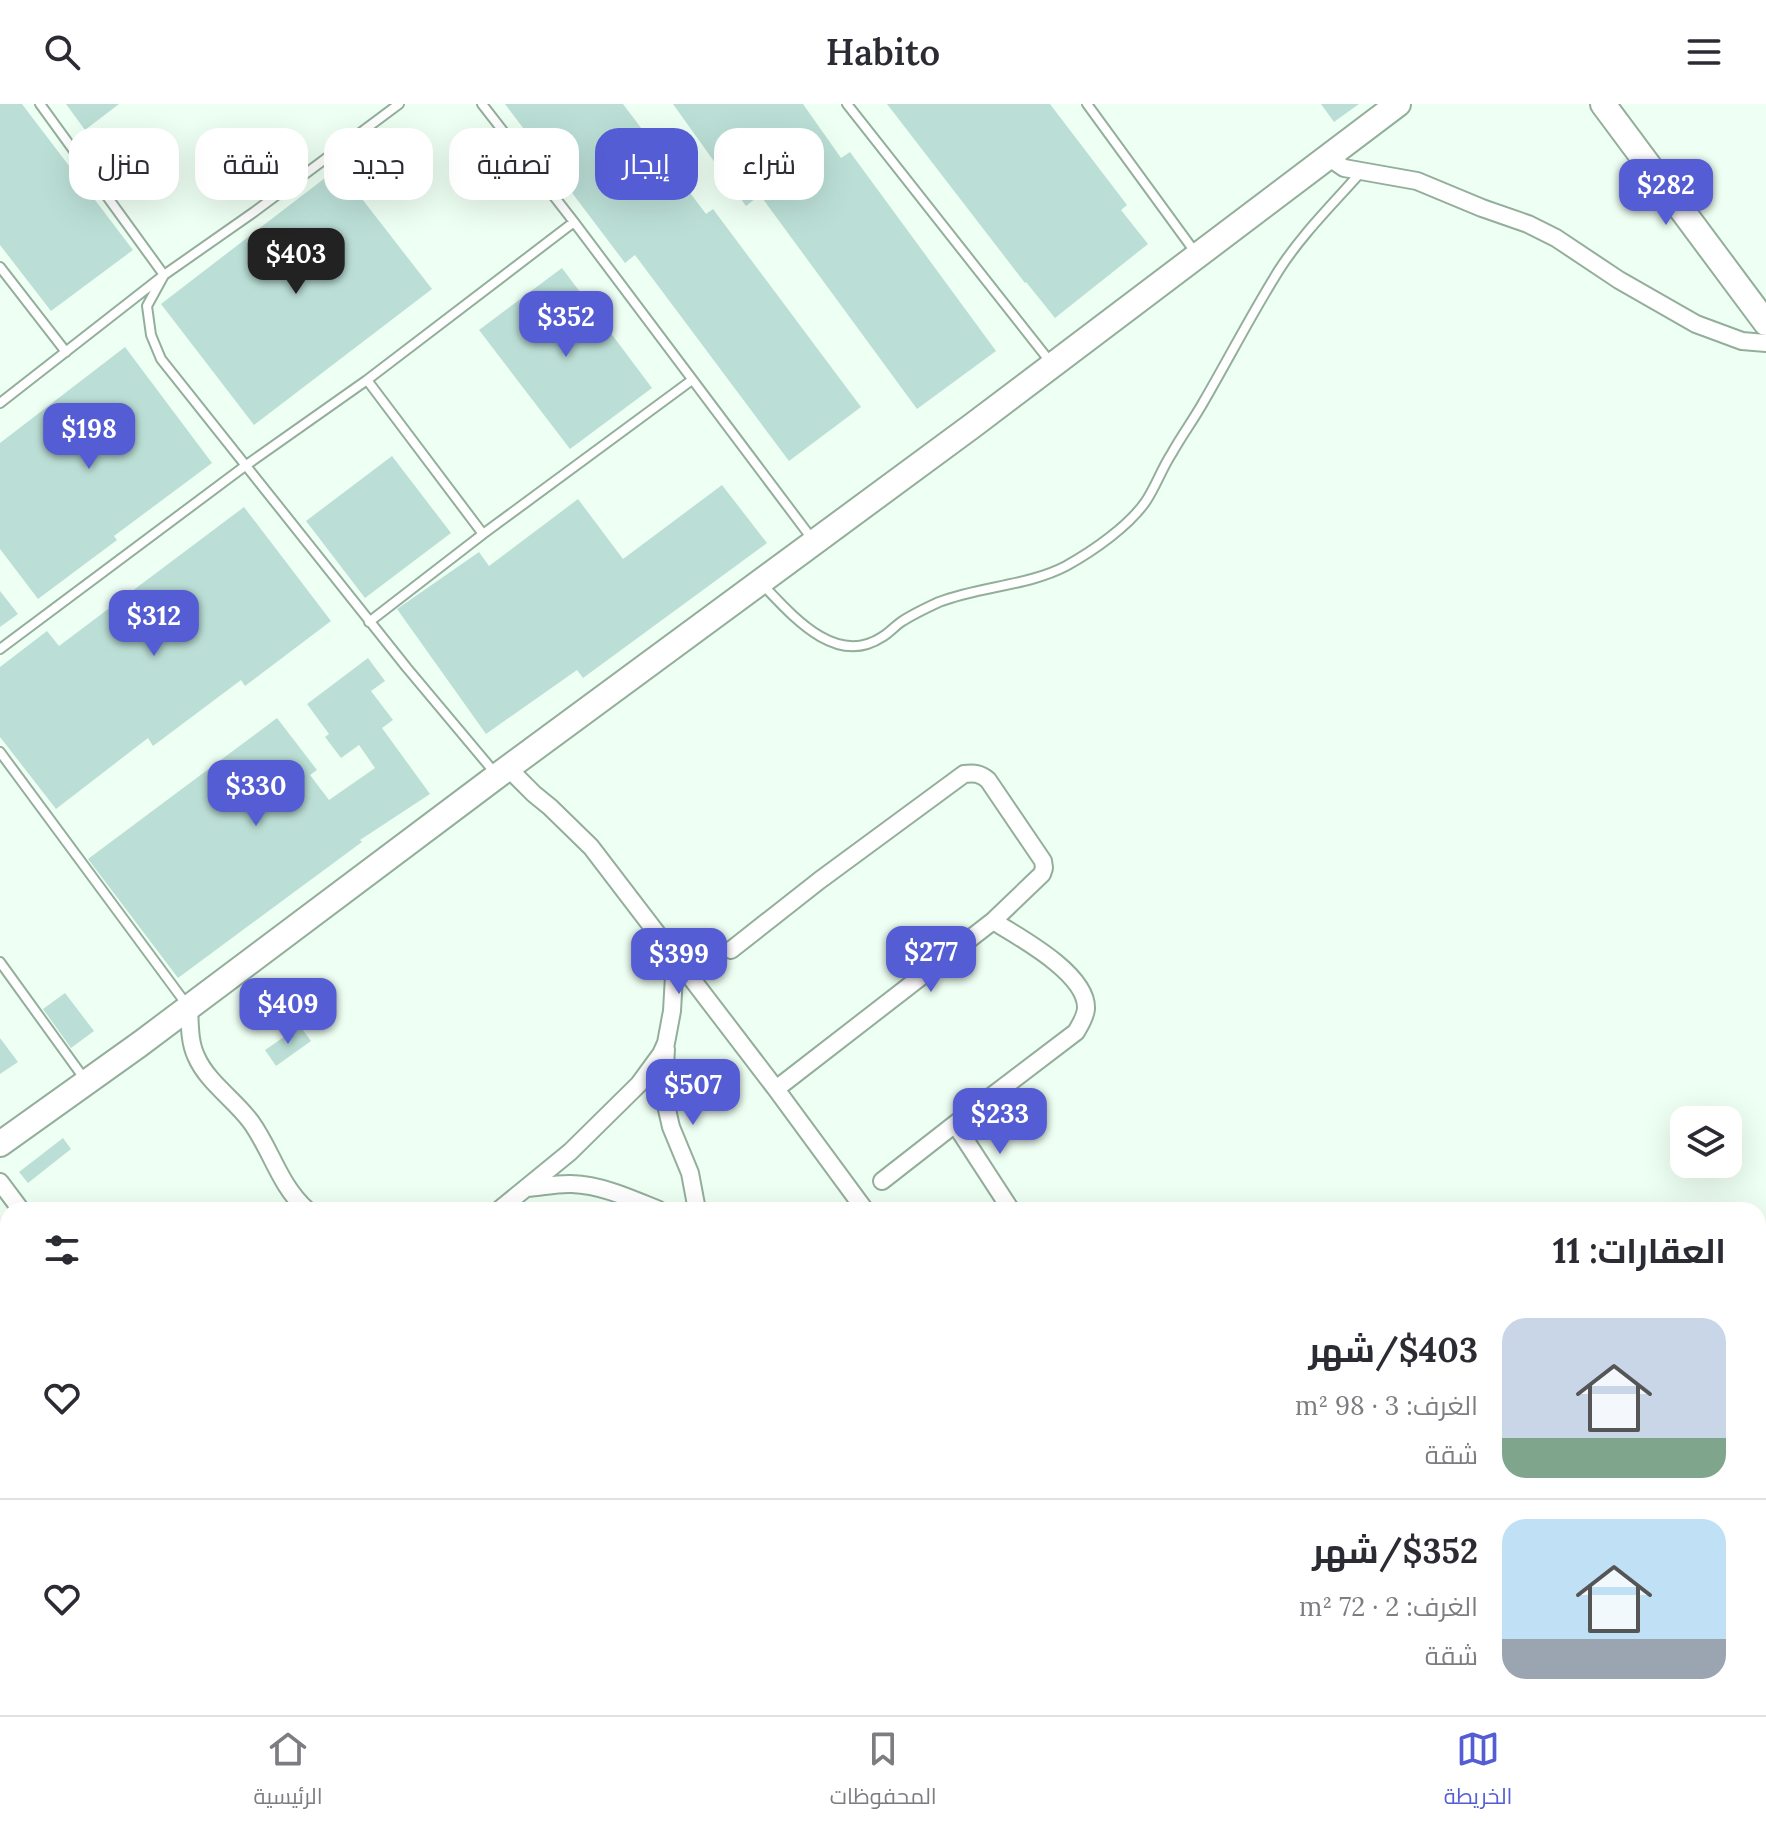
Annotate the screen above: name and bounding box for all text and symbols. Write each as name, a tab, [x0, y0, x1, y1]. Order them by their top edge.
text: Habito	[826, 29, 940, 75]
icon: search	[40, 30, 84, 74]
icon: menu	[1682, 30, 1726, 74]
chip: منزل	[69, 128, 179, 200]
chip: شقة	[195, 128, 308, 200]
chip: جديد	[324, 128, 433, 200]
chip: تصفية	[449, 128, 579, 200]
chip: إيجار	[595, 128, 698, 200]
chip: شراء	[714, 128, 824, 200]
pin: $282	[1619, 159, 1713, 227]
text: $282	[1637, 168, 1695, 201]
pin: $403	[249, 228, 343, 296]
text: $403	[266, 237, 326, 270]
pin: $352	[519, 291, 613, 359]
text: $352	[537, 300, 595, 333]
pin: $198	[42, 403, 136, 471]
text: $198	[61, 412, 117, 445]
pin: $312	[107, 590, 201, 658]
text: $312	[127, 599, 181, 632]
pin: $330	[209, 760, 303, 828]
text: $330	[226, 769, 286, 802]
pin: $277	[884, 926, 978, 994]
pin: $399	[632, 928, 726, 996]
text: $277	[904, 935, 958, 968]
text: $399	[649, 937, 709, 970]
pin: $409	[241, 978, 335, 1046]
text: $409	[257, 987, 319, 1020]
pin: $507	[646, 1059, 740, 1127]
text: $507	[664, 1068, 722, 1101]
pin: $233	[953, 1088, 1047, 1156]
text: $233	[971, 1097, 1029, 1130]
map controls	[1670, 1106, 1742, 1178]
button: layers	[1670, 1106, 1742, 1178]
icon: filters	[40, 1228, 84, 1272]
text: العقارات: 11	[1553, 1229, 1726, 1272]
text: $403/شهر	[1308, 1328, 1478, 1371]
icon: home	[1566, 1350, 1662, 1446]
icon: heart	[40, 1376, 84, 1420]
text: الغرف: 3 · 98 m²	[1295, 1389, 1478, 1422]
text: شقة	[1425, 1438, 1478, 1471]
text: $352/شهر	[1312, 1529, 1478, 1572]
icon: home	[1566, 1551, 1662, 1647]
icon: heart	[40, 1577, 84, 1621]
text: الغرف: 2 · 72 m²	[1299, 1590, 1478, 1623]
text: شقة	[1425, 1639, 1478, 1672]
tab: الرئيسية	[254, 1727, 323, 1817]
tab: المحفوظات	[830, 1727, 937, 1817]
tab: الخريطة	[1444, 1727, 1512, 1817]

